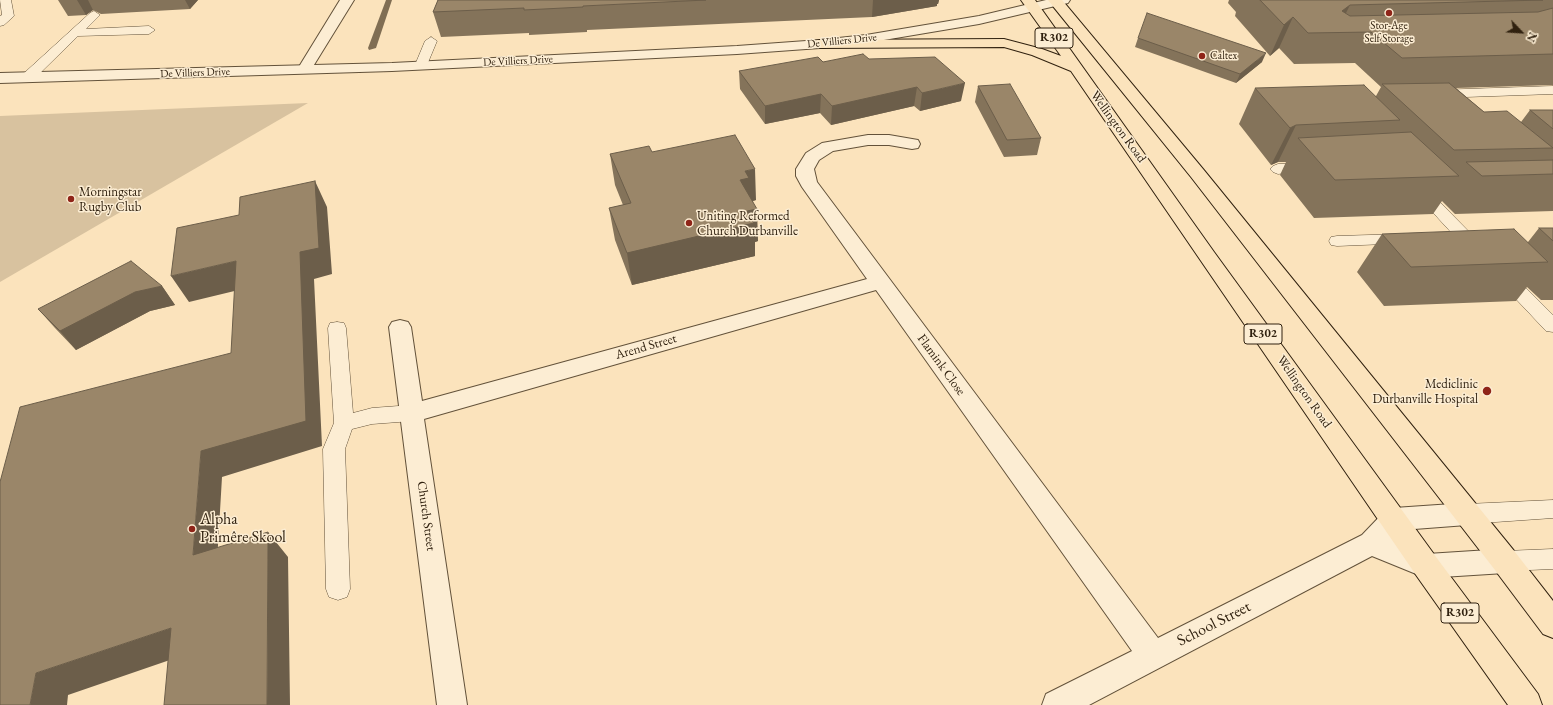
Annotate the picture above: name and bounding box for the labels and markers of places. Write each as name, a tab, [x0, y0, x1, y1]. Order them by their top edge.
marker: Stor-Age Self Storage	[1384, 8, 1394, 18]
place label: Stor-Age Self Storage	[1365, 19, 1413, 45]
place label: Caltex	[1210, 49, 1237, 63]
marker: Caltex	[1197, 51, 1207, 61]
place label: Morningstar Rugby Club	[79, 184, 142, 215]
marker: Morningstar Rugby Club	[66, 194, 76, 204]
place label: Uniting Reformed Church Durbanville	[697, 208, 798, 239]
marker: Uniting Reformed Church Durbanville	[684, 218, 694, 228]
place label: Mediclinic Durbanville Hospital	[1373, 376, 1478, 407]
marker: Mediclinic Durbanville Hospital	[1481, 385, 1493, 397]
place label: Alpha Primêre Skool	[200, 510, 286, 548]
marker: Alpha Primêre Skool	[187, 524, 197, 534]

